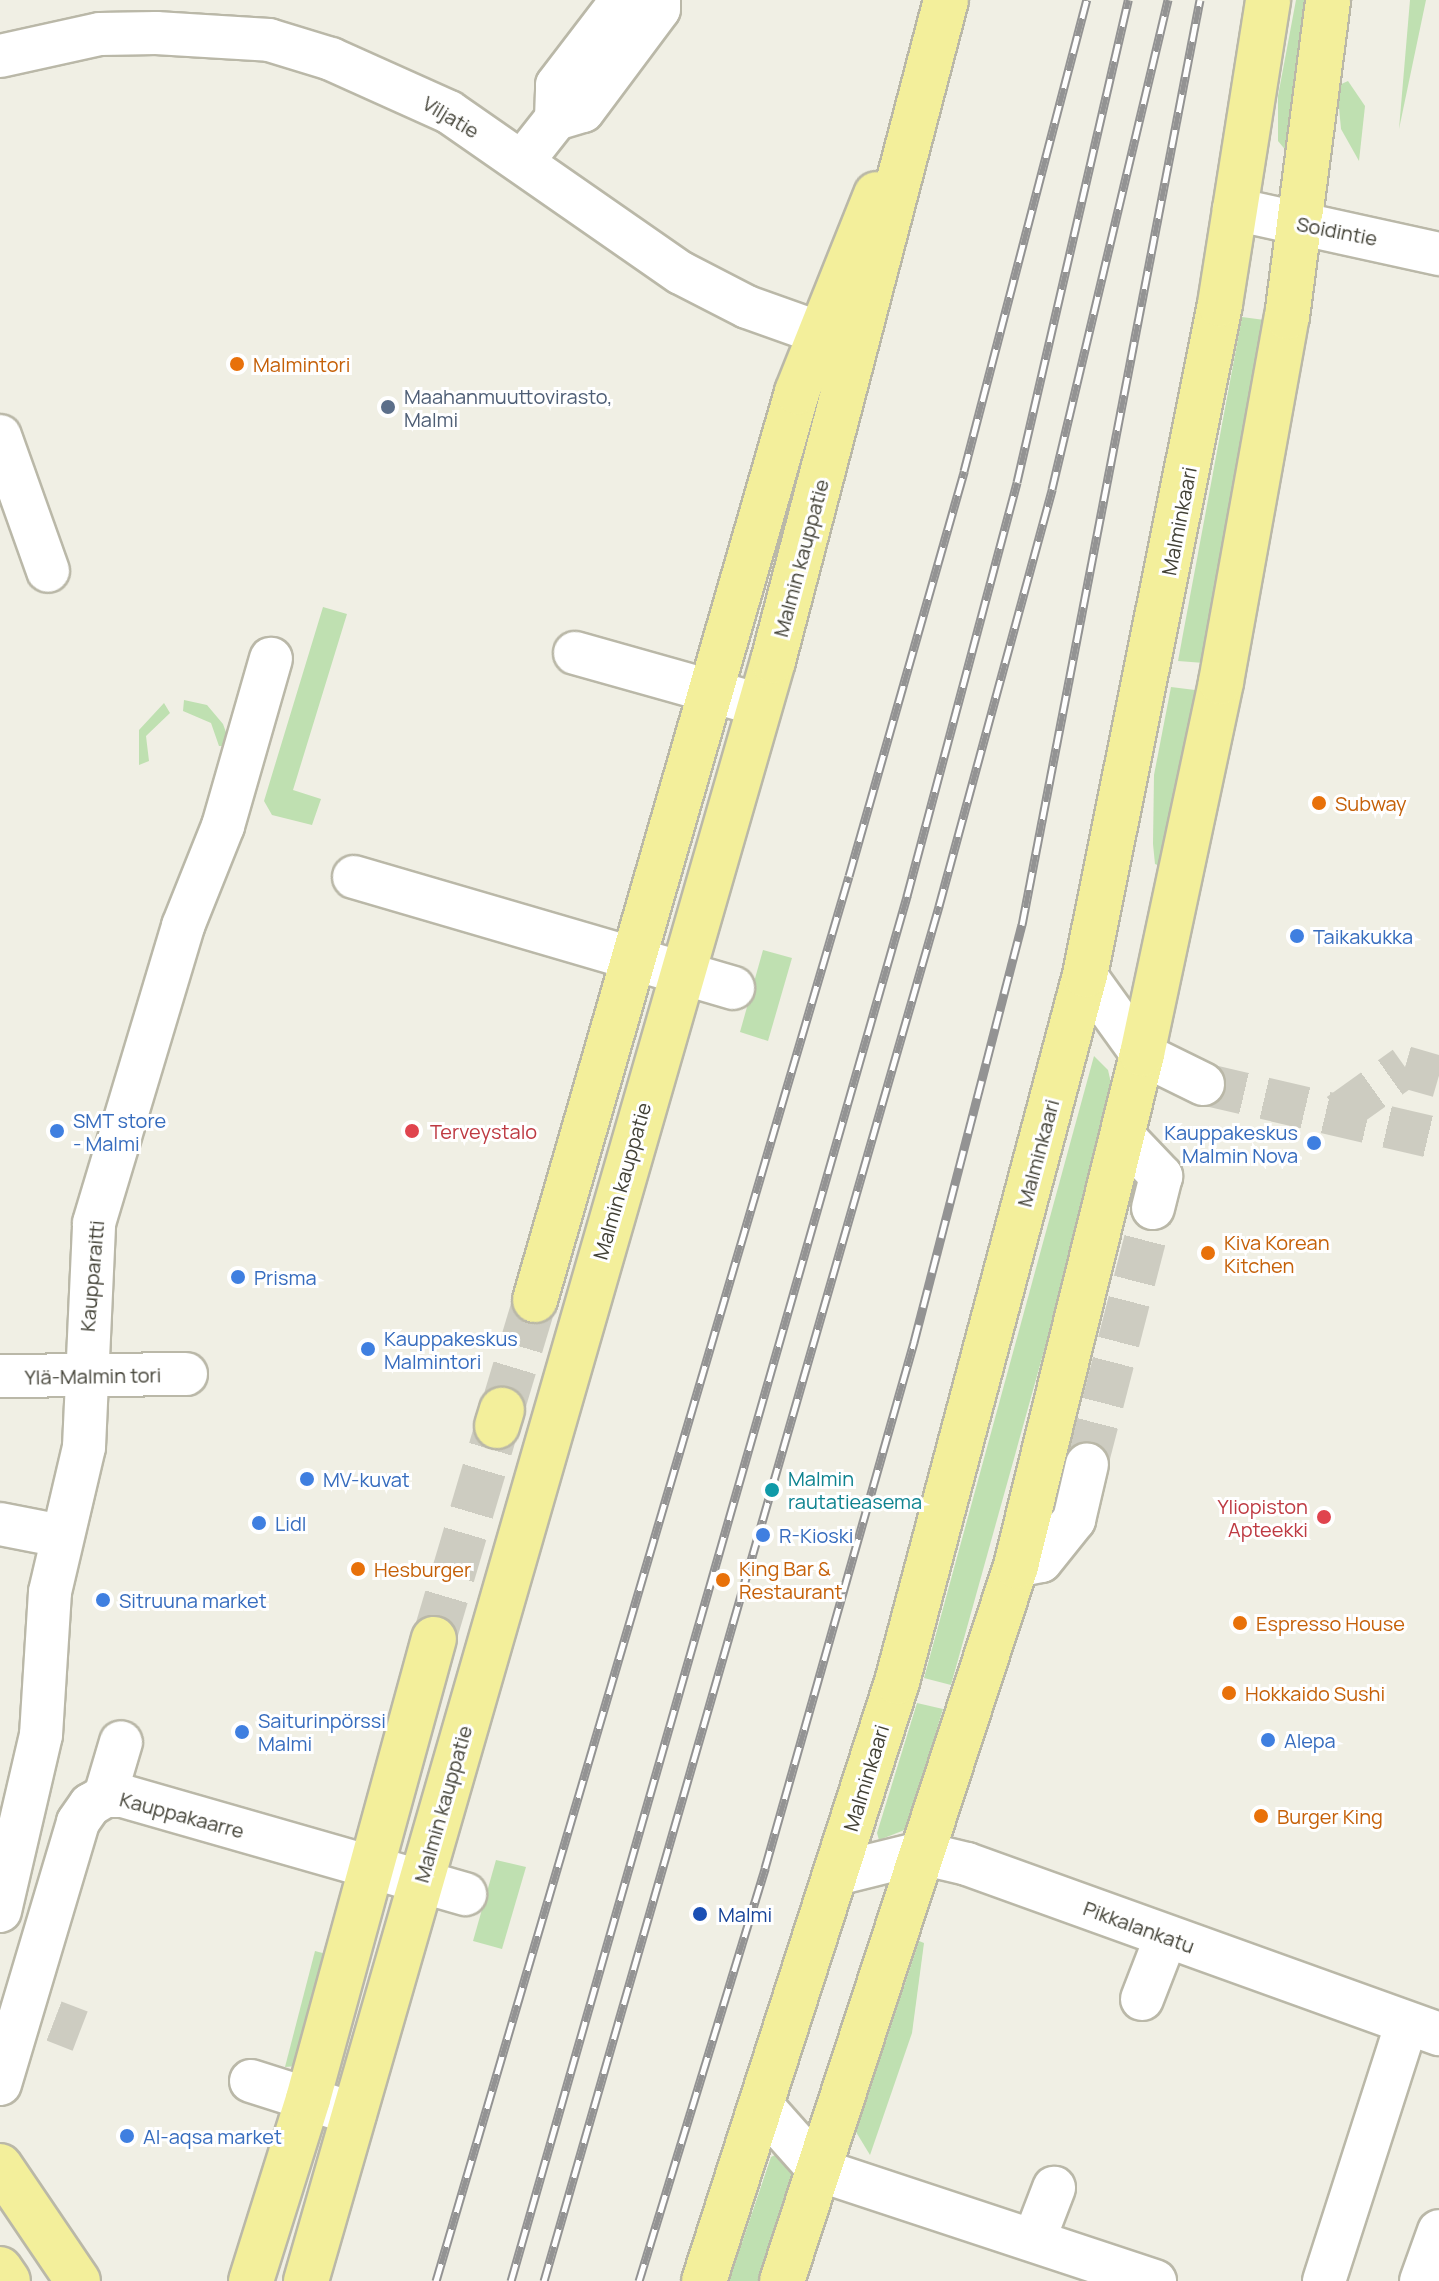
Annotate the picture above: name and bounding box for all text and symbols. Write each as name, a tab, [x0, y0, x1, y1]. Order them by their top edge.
street label: Viljatie	[418, 91, 484, 143]
street label: Soidintie	[1295, 211, 1379, 251]
place label: Malmintori	[253, 352, 350, 376]
marker: Malmintori	[228, 355, 246, 373]
place label: Maahanmuuttovirasto, Malmi	[404, 384, 612, 431]
marker: Maahanmuuttovirasto, Malmi	[379, 398, 397, 416]
street label: Malminkaari	[1157, 465, 1201, 577]
street label: Malmin kauppatie	[768, 477, 834, 639]
place label: Subway	[1335, 791, 1406, 815]
marker: Subway	[1310, 794, 1328, 812]
place label: Taikakukka	[1313, 924, 1413, 948]
marker: Taikakukka	[1288, 927, 1306, 945]
street label: Malminkaari	[1012, 1097, 1064, 1209]
street label: Malmin kauppatie	[588, 1100, 656, 1262]
place label: SMT store - Malmi	[73, 1108, 167, 1155]
place label: Terveystalo	[430, 1119, 537, 1143]
marker: Terveystalo	[401, 1120, 423, 1142]
place label: Kauppakeskus Malmin Nova	[1164, 1120, 1298, 1167]
marker: SMT store - Malmi	[48, 1122, 66, 1140]
marker: Kauppakeskus Malmin Nova	[1305, 1134, 1323, 1152]
street label: Kaupparaitti	[75, 1219, 109, 1333]
place label: Kiva Korean Kitchen	[1224, 1230, 1330, 1277]
marker: Kiva Korean Kitchen	[1199, 1244, 1217, 1262]
place label: Prisma	[254, 1265, 317, 1289]
marker: Prisma	[229, 1268, 247, 1286]
place label: Kauppakeskus Malmintori	[384, 1326, 518, 1373]
marker: Kauppakeskus Malmintori	[359, 1340, 377, 1358]
street label: Ylä-Malmin tori	[24, 1363, 162, 1389]
place label: Malmin rautatieasema	[788, 1466, 922, 1513]
place label: MV-kuvat	[323, 1467, 410, 1491]
marker: MV-kuvat	[298, 1470, 316, 1488]
marker: Malmin rautatieasema	[763, 1481, 781, 1499]
place label: Yliopiston Apteekki	[1217, 1494, 1308, 1541]
marker: Yliopiston Apteekki	[1315, 1508, 1333, 1526]
place label: Lidl	[275, 1511, 306, 1535]
marker: Lidl	[250, 1514, 268, 1532]
place label: R-Kioski	[779, 1523, 853, 1547]
marker: R-Kioski	[754, 1526, 772, 1544]
place label: King Bar & Restaurant	[739, 1556, 843, 1603]
place label: Hesburger	[374, 1557, 471, 1581]
marker: Hesburger	[349, 1560, 367, 1578]
marker: King Bar & Restaurant	[714, 1571, 732, 1589]
place label: Sitruuna market	[119, 1588, 267, 1612]
marker: Sitruuna market	[94, 1591, 112, 1609]
place label: Espresso House	[1256, 1611, 1405, 1635]
marker: Espresso House	[1231, 1614, 1249, 1632]
place label: Hokkaido Sushi	[1245, 1681, 1385, 1705]
marker: Hokkaido Sushi	[1220, 1684, 1238, 1702]
place label: Saiturinpörssi Malmi	[258, 1708, 386, 1755]
street label: Malminkaari	[838, 1722, 894, 1834]
marker: Saiturinpörssi Malmi	[233, 1723, 251, 1741]
street label: Malmin kauppatie	[409, 1723, 477, 1885]
place label: Alepa	[1284, 1728, 1336, 1752]
marker: Alepa	[1259, 1731, 1277, 1749]
street label: Kauppakaarre	[117, 1787, 247, 1843]
place label: Burger King	[1277, 1804, 1383, 1828]
marker: Burger King	[1252, 1807, 1270, 1825]
street label: Pikkalankatu	[1080, 1896, 1198, 1958]
place label: Malmi	[718, 1902, 772, 1926]
marker: Malmi	[689, 1903, 711, 1925]
place label: Al-aqsa market	[143, 2124, 282, 2148]
marker: Al-aqsa market	[118, 2127, 136, 2145]

